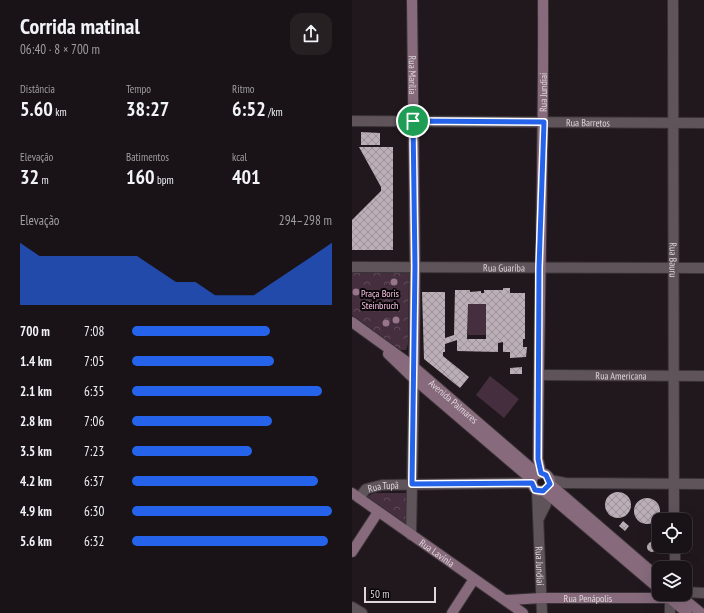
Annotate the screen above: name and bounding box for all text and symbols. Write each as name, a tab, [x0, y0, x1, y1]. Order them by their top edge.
text: Corrida matinal	[20, 12, 140, 40]
button: share	[290, 13, 332, 55]
text: 06:40 · 8 × 700 m	[20, 41, 100, 58]
street label: Rua Marília	[406, 55, 420, 95]
street label: Rua Jundiaí	[536, 72, 550, 112]
text: Distância	[20, 82, 55, 96]
text: Tempo	[126, 82, 151, 96]
text: Ritmo	[232, 82, 255, 96]
text: 5.60	[20, 96, 53, 122]
text: 38:27	[126, 96, 169, 122]
text: 6:52	[232, 96, 266, 122]
pin	[396, 104, 430, 138]
text: km	[53, 105, 67, 119]
text: /km	[266, 105, 283, 119]
icon: arrive	[402, 110, 424, 132]
street label: Rua Barretos	[566, 116, 611, 129]
text: Elevação	[20, 150, 53, 164]
text: Batimentos	[126, 150, 169, 164]
text: kcal	[232, 150, 247, 164]
text: 32	[20, 164, 39, 190]
text: 160	[126, 164, 155, 190]
text: 401	[232, 164, 261, 190]
text: m	[39, 173, 49, 187]
text: bpm	[155, 173, 174, 187]
text: Elevação	[20, 212, 59, 229]
text: 294–298 m	[279, 212, 332, 229]
street label: Rua Bauru	[667, 242, 680, 278]
street label: Rua Guaríba	[483, 261, 525, 274]
park label: Praça Boris Steinbruch	[361, 287, 400, 312]
text: 700 m	[20, 323, 50, 340]
text: 7:08	[84, 323, 104, 340]
text: 1.4 km	[20, 353, 52, 370]
text: 7:05	[84, 353, 104, 370]
street label: Rua Americana	[595, 369, 647, 382]
street label: Avenida Palmares	[426, 376, 481, 426]
text: 2.1 km	[20, 383, 52, 400]
text: 6:35	[84, 383, 104, 400]
text: 2.8 km	[20, 413, 52, 430]
text: 7:06	[84, 413, 104, 430]
text: 3.5 km	[20, 443, 52, 460]
text: 7:23	[84, 443, 104, 460]
text: 4.2 km	[20, 473, 52, 490]
text: 6:37	[84, 473, 104, 490]
street label: Rua Tupã	[366, 478, 399, 495]
text: 4.9 km	[20, 503, 52, 520]
text: 6:30	[84, 503, 104, 520]
map controls	[652, 513, 692, 601]
button: locate	[652, 513, 692, 553]
text: 5.6 km	[20, 533, 52, 550]
text: 6:32	[84, 533, 104, 550]
street label: Rua Lavínia	[417, 536, 457, 570]
street label: Rua Jundiaí	[533, 546, 547, 587]
button: layers	[652, 561, 692, 601]
scale bar	[364, 585, 436, 604]
text: 50 m	[370, 587, 389, 601]
street label: Rua Penápolis	[564, 592, 613, 605]

